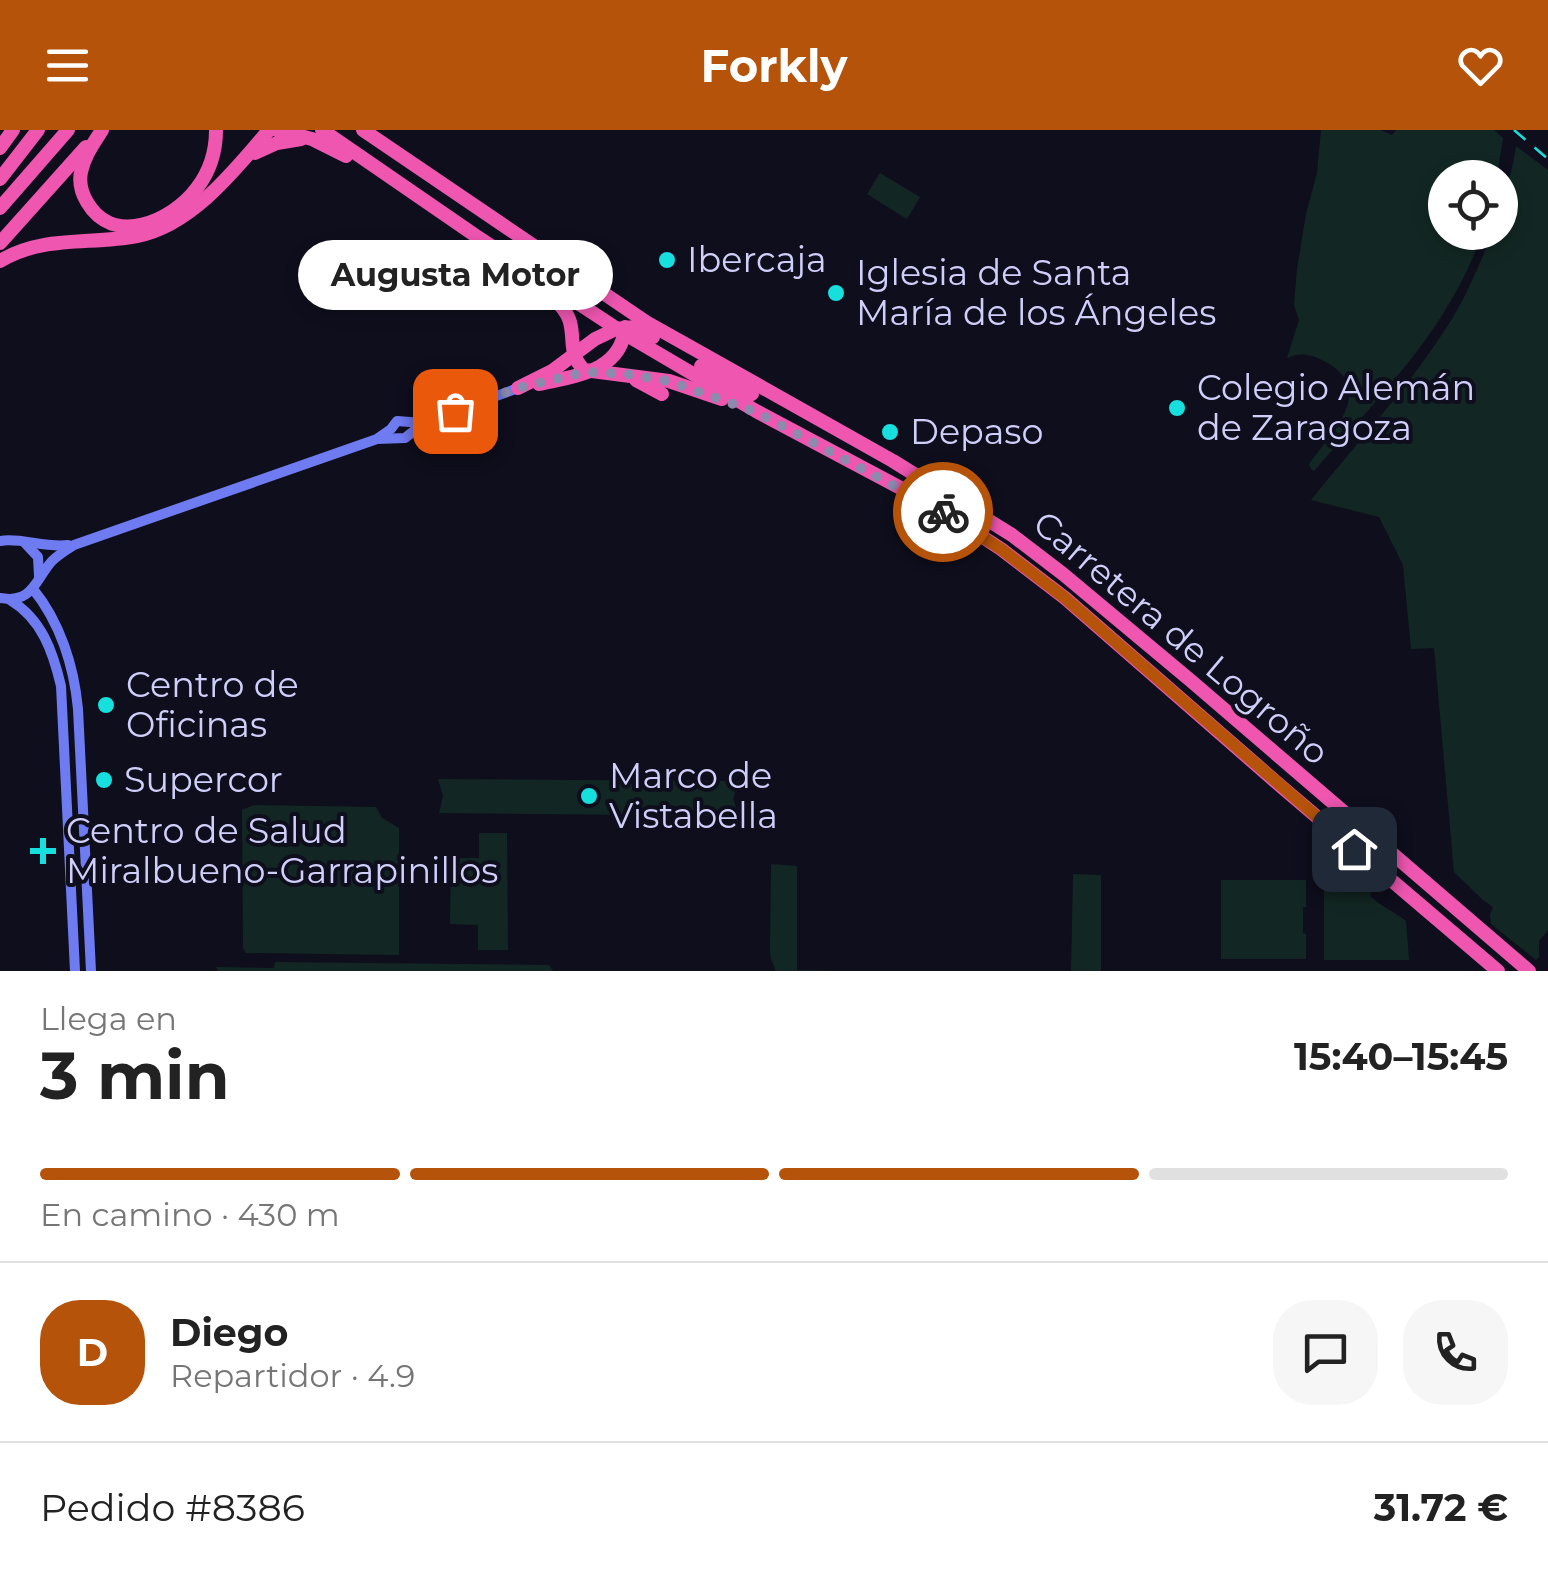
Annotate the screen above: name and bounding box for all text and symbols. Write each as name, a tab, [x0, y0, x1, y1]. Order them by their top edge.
icon: menu	[40, 38, 95, 93]
text: Forkly	[701, 38, 847, 93]
icon: heart	[1453, 38, 1508, 93]
map controls	[1428, 160, 1518, 250]
button: locate	[1428, 160, 1518, 250]
place label: Ibercaja	[687, 238, 827, 281]
callout: Augusta Motor	[298, 241, 612, 311]
marker: Ibercaja	[656, 249, 678, 271]
place label: Iglesia de Santa María de los Ángeles	[856, 251, 1216, 334]
text: Augusta Motor	[331, 255, 580, 294]
marker: Iglesia de Santa María de los Ángeles	[825, 282, 847, 304]
place label: Colegio Alemán de Zaragoza	[1197, 366, 1475, 449]
pin	[413, 369, 498, 454]
icon: bag	[428, 384, 483, 439]
marker: Colegio Alemán de Zaragoza	[1166, 397, 1188, 419]
place label: Depaso	[910, 410, 1043, 453]
marker: Depaso	[879, 421, 901, 443]
courier	[893, 462, 993, 562]
icon: bike	[916, 485, 971, 540]
street label: Carretera de Logroño	[1025, 502, 1338, 774]
place label: Centro de Oficinas	[126, 663, 299, 746]
marker: Centro de Oficinas	[95, 694, 117, 716]
place label: Marco de Vistabella	[609, 754, 778, 837]
place label: Supercor	[124, 758, 283, 801]
marker: Supercor	[93, 769, 115, 791]
marker: Marco de Vistabella	[578, 785, 600, 807]
pin	[1312, 807, 1397, 892]
place label: Centro de Salud Miralbueno-Garrapinillos	[66, 809, 498, 892]
icon: home	[1327, 822, 1382, 877]
marker: Centro de Salud Miralbueno-Garrapinillos	[30, 838, 56, 864]
text: Llega en	[40, 999, 177, 1038]
text: 15:40–15:45	[1294, 1033, 1508, 1080]
text: 3 min	[40, 1036, 230, 1115]
text: En camino · 430 m	[40, 1195, 340, 1234]
button: chat	[1273, 1300, 1378, 1405]
button: phone	[1403, 1300, 1508, 1405]
text: Diego	[170, 1309, 288, 1356]
text: D	[77, 1329, 108, 1376]
text: Repartidor · 4.9	[170, 1356, 415, 1395]
text: Pedido #8386	[40, 1484, 305, 1531]
text: 31.72 €	[1374, 1484, 1508, 1531]

